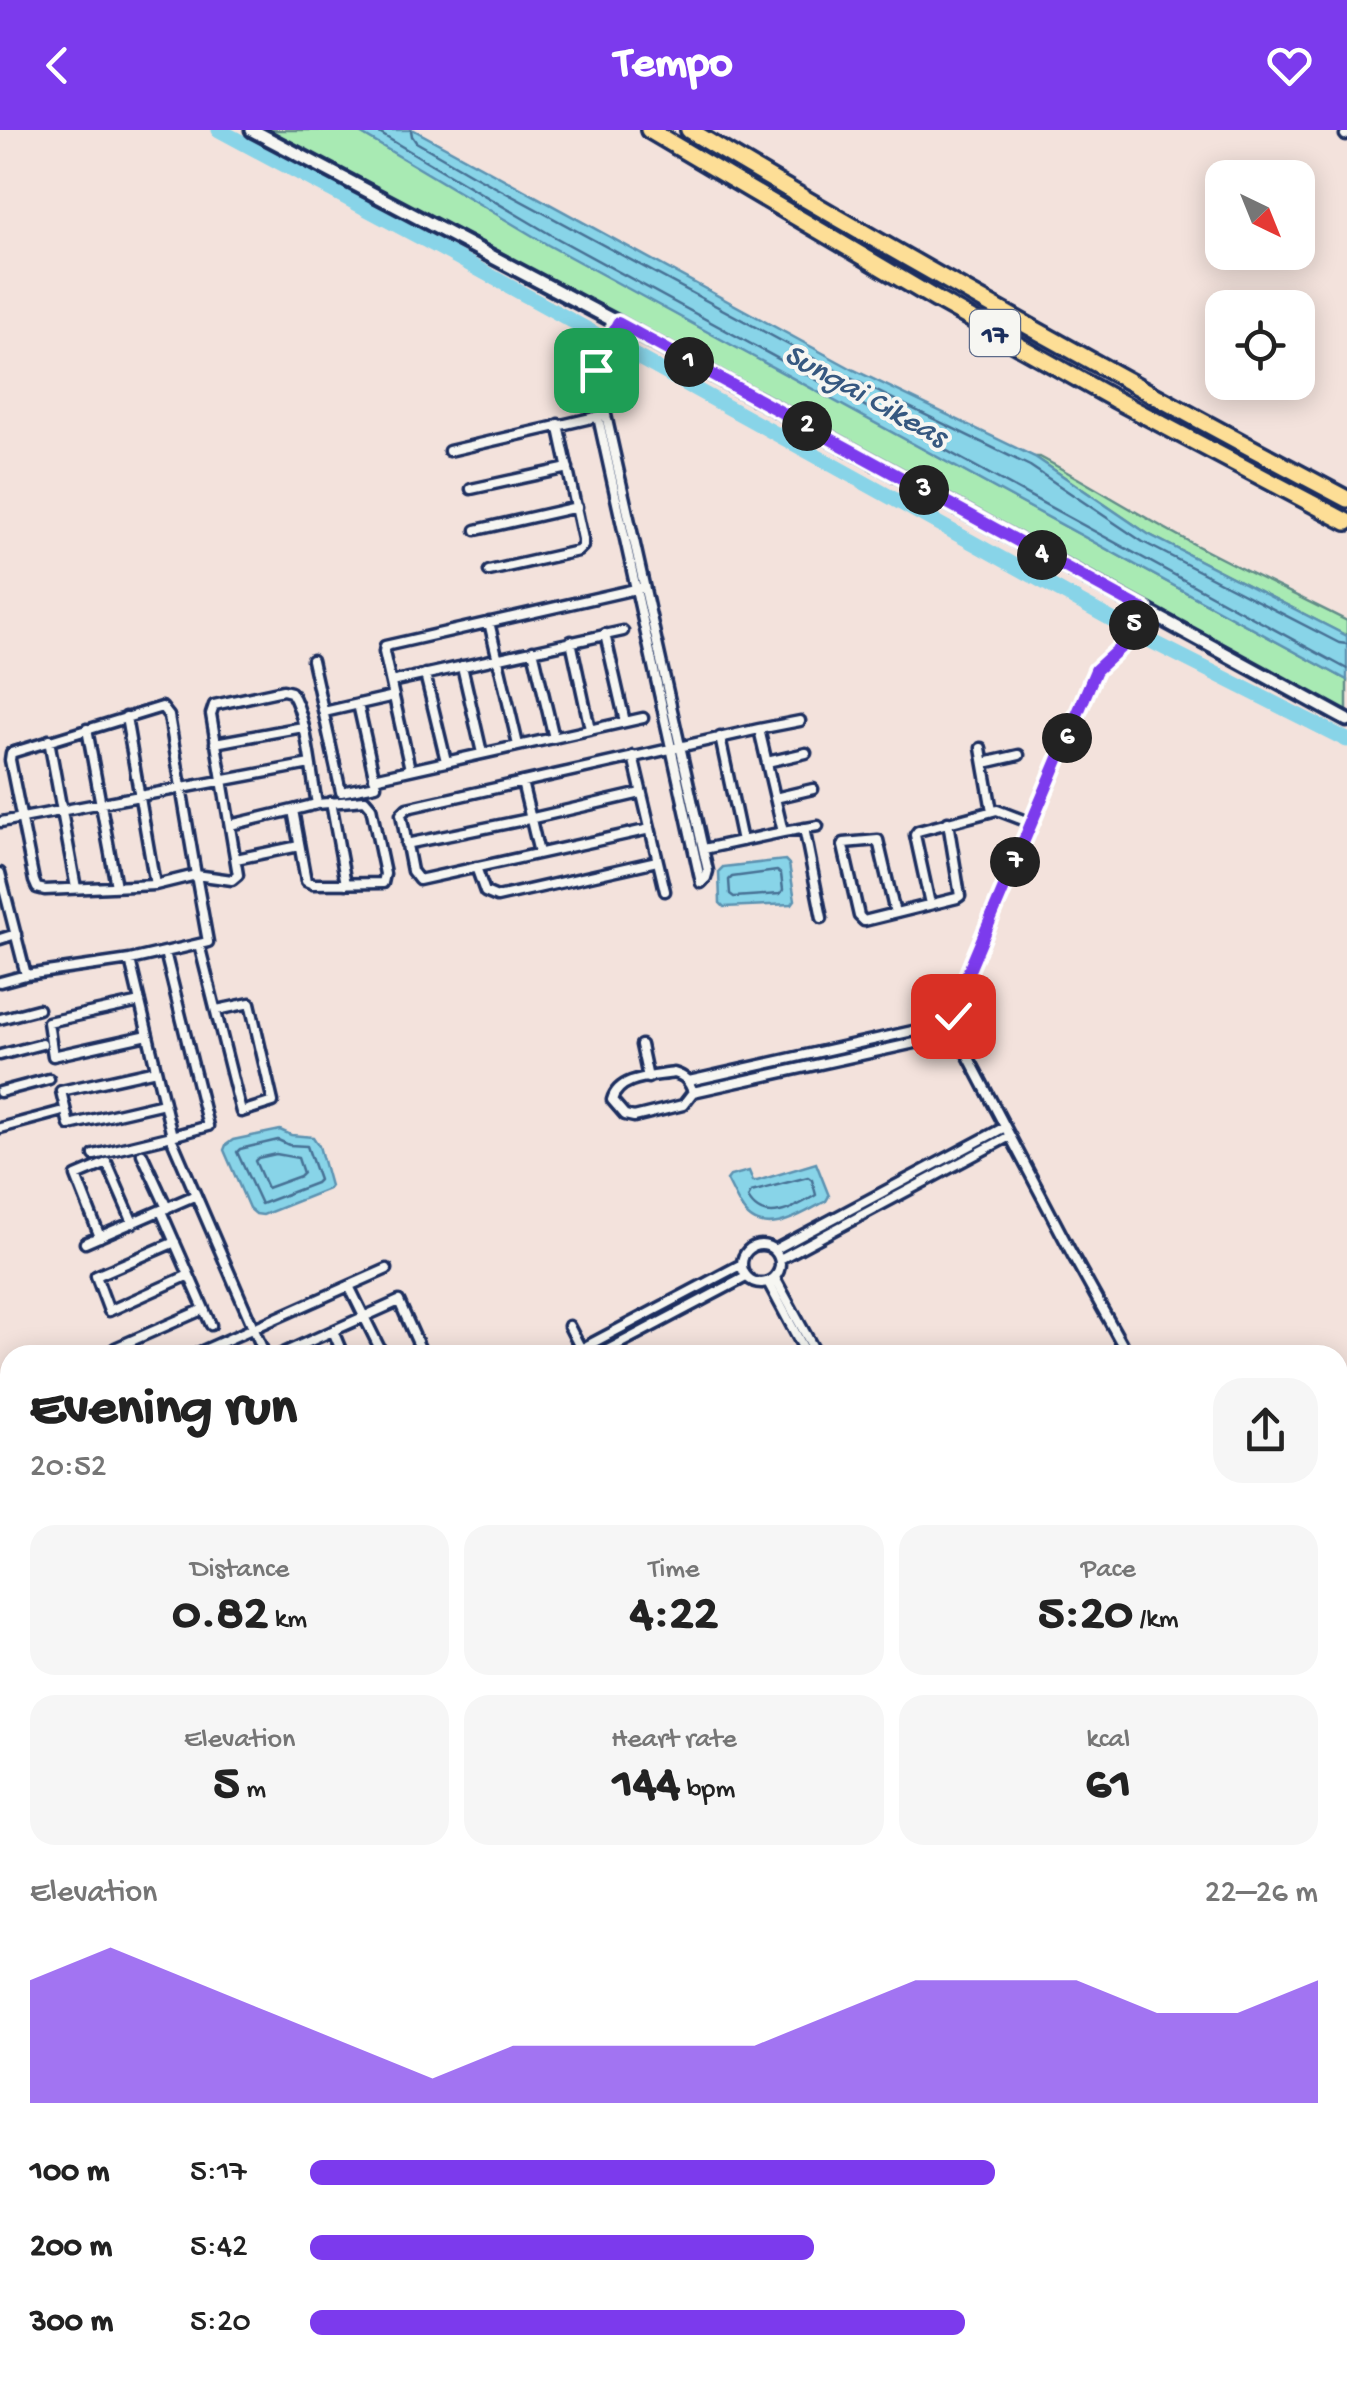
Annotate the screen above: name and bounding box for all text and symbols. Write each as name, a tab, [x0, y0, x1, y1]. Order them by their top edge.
icon: back	[30, 38, 85, 93]
icon: heart	[1262, 38, 1317, 93]
text: Tempo	[615, 39, 733, 92]
north arrow	[1205, 160, 1315, 270]
map controls	[1205, 160, 1315, 400]
button: locate	[1205, 290, 1315, 400]
road number: 17	[970, 310, 1020, 356]
pin	[554, 328, 639, 413]
pin: 1	[664, 337, 714, 387]
water label: Sungai Cikeas	[777, 337, 955, 459]
icon: arrive	[569, 343, 624, 398]
text: 1	[683, 345, 695, 378]
pin: 2	[782, 401, 832, 451]
text: 2	[800, 409, 814, 442]
pin: 3	[899, 465, 949, 515]
text: 3	[917, 473, 931, 506]
pin: 4	[1017, 530, 1067, 580]
text: 4	[1035, 538, 1049, 571]
pin: 5	[1109, 600, 1159, 650]
text: 5	[1127, 608, 1141, 641]
pin: 6	[1042, 713, 1092, 763]
text: 6	[1060, 721, 1074, 754]
pin: 7	[990, 837, 1040, 887]
text: 7	[1008, 845, 1022, 878]
pin	[911, 974, 996, 1059]
icon: check	[926, 989, 981, 1044]
button: share	[1213, 1378, 1318, 1483]
text: Evening run	[30, 1379, 297, 1443]
text: 20:52	[30, 1449, 106, 1487]
text: Distance	[190, 1554, 289, 1587]
text: Time	[648, 1554, 700, 1587]
text: Pace	[1081, 1554, 1136, 1587]
text: 0.82	[172, 1587, 268, 1646]
text: 4:22	[630, 1587, 718, 1646]
text: 5:20	[1038, 1587, 1133, 1646]
text: km	[268, 1604, 307, 1637]
text: /km	[1133, 1604, 1179, 1637]
text: Elevation	[184, 1724, 295, 1757]
text: Heart rate	[611, 1724, 737, 1757]
text: kcal	[1086, 1724, 1130, 1757]
text: 5	[213, 1757, 240, 1816]
text: 144	[613, 1757, 680, 1816]
text: 61	[1086, 1757, 1131, 1816]
text: m	[240, 1774, 266, 1807]
text: bpm	[680, 1774, 735, 1807]
text: Elevation	[30, 1875, 157, 1913]
text: 22–26 m	[1205, 1875, 1318, 1913]
text: 100 m	[30, 2154, 110, 2192]
text: 5:17	[190, 2154, 246, 2192]
text: 200 m	[30, 2229, 112, 2267]
text: 5:42	[190, 2229, 248, 2267]
text: 300 m	[30, 2304, 113, 2342]
text: 5:20	[190, 2304, 251, 2342]

